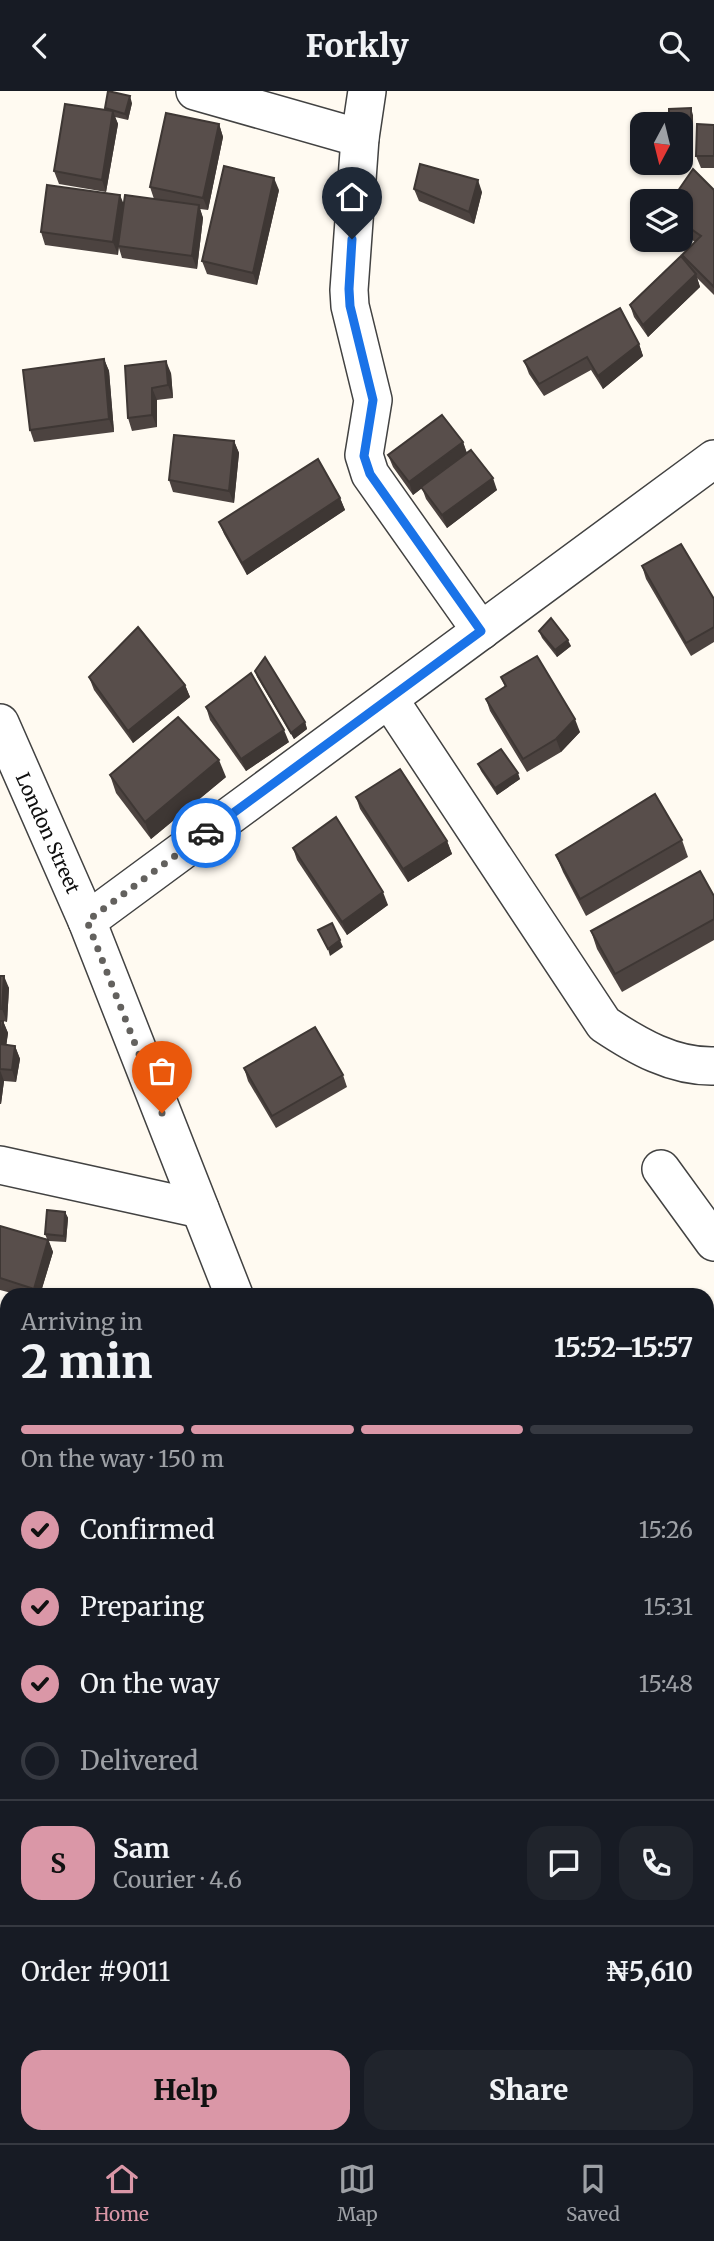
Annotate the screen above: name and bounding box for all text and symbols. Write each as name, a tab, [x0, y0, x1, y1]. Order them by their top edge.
text: Forkly	[306, 26, 408, 66]
icon: back	[21, 27, 59, 65]
icon: search	[655, 27, 693, 65]
north arrow	[630, 112, 693, 175]
map controls	[630, 112, 693, 252]
pin	[322, 167, 382, 239]
icon: home	[333, 178, 371, 216]
button: layers	[630, 189, 693, 252]
street label: London Street	[11, 769, 86, 898]
courier	[171, 798, 241, 868]
icon: car	[187, 814, 225, 852]
pin	[132, 1041, 192, 1113]
icon: bag	[143, 1052, 181, 1090]
text: Arriving in	[21, 1307, 143, 1336]
text: 15:52–15:57	[554, 1331, 693, 1364]
text: 2 min	[21, 1333, 153, 1391]
text: On the way · 150 m	[21, 1444, 224, 1473]
icon: check	[21, 1511, 59, 1549]
text: Confirmed	[80, 1513, 215, 1546]
text: 15:26	[639, 1515, 693, 1544]
icon: check	[21, 1588, 59, 1626]
text: Preparing	[80, 1590, 204, 1623]
text: 15:31	[644, 1592, 693, 1621]
icon: check	[21, 1665, 59, 1703]
text: On the way	[80, 1667, 220, 1700]
text: 15:48	[639, 1669, 693, 1698]
text: Delivered	[80, 1744, 199, 1777]
button: chat	[527, 1826, 601, 1900]
button: phone	[619, 1826, 693, 1900]
text: Sam	[113, 1832, 170, 1865]
text: S	[50, 1847, 66, 1880]
text: Courier · 4.6	[113, 1865, 242, 1894]
text: Order #9011	[21, 1955, 170, 1988]
text: ₦5,610	[605, 1955, 693, 1988]
button: Help	[21, 2050, 350, 2130]
button: Share	[364, 2050, 693, 2130]
tab: Home	[94, 2160, 149, 2226]
tab: Map	[337, 2160, 378, 2226]
tab: Saved	[566, 2160, 620, 2226]

